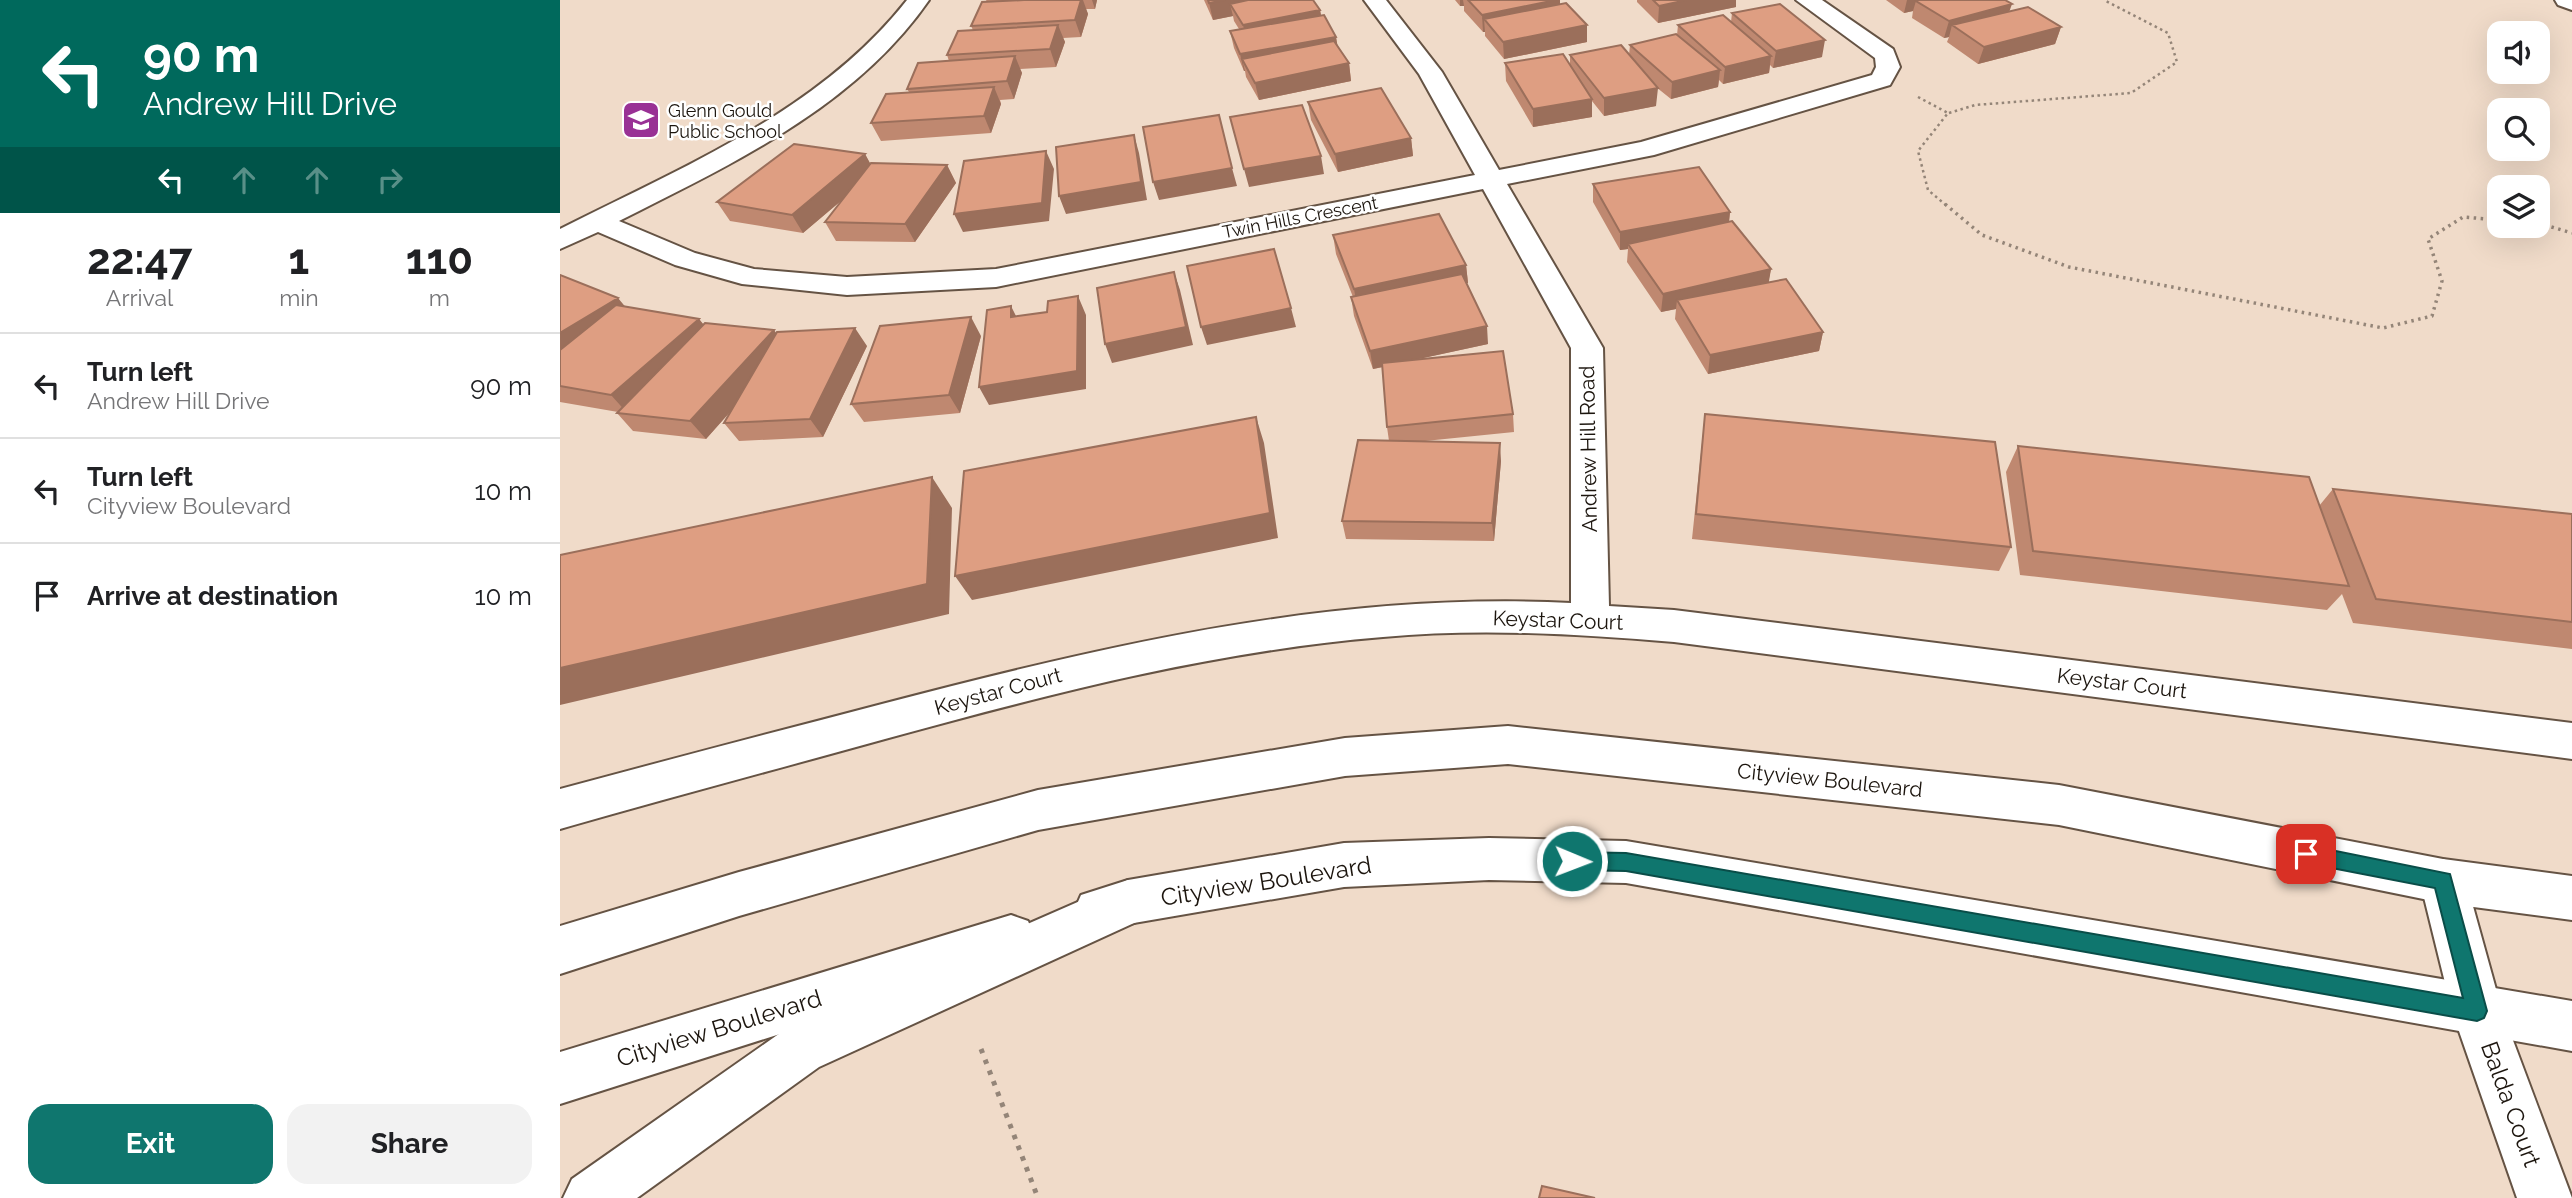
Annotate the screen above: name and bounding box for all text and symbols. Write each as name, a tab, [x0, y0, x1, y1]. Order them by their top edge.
map controls	[2487, 21, 2550, 238]
button: sound	[2487, 21, 2550, 84]
text: 90 m	[143, 26, 259, 83]
icon: left	[28, 28, 119, 119]
text: Andrew Hill Drive	[143, 85, 397, 122]
button: search	[2487, 98, 2550, 161]
school or university icon: Glenn Gould Public School	[620, 99, 662, 141]
place label: Glenn Gould Public School	[668, 100, 782, 142]
icon: left	[152, 161, 190, 199]
icon: ahead	[225, 161, 263, 199]
icon: ahead	[298, 161, 336, 199]
icon: right	[371, 161, 409, 199]
button: layers	[2487, 175, 2550, 238]
street label: Twin Hills Crescent	[1221, 192, 1379, 242]
text: 22:47	[87, 235, 192, 284]
text: 1	[289, 235, 309, 284]
text: 110	[406, 235, 473, 284]
text: Arrival	[106, 284, 173, 311]
text: min	[279, 284, 319, 311]
text: m	[429, 284, 450, 311]
text: Turn left	[87, 357, 193, 387]
street label: Andrew Hill Road	[1574, 365, 1602, 533]
icon: left	[28, 367, 66, 405]
text: 90 m	[470, 371, 532, 401]
text: Andrew Hill Drive	[87, 387, 270, 414]
text: Turn left	[87, 462, 193, 492]
icon: left	[28, 472, 66, 510]
text: 10 m	[474, 476, 532, 506]
text: Cityview Boulevard	[87, 492, 291, 519]
icon: arrive	[28, 577, 66, 615]
text: Arrive at destination	[87, 581, 338, 611]
text: 10 m	[474, 581, 532, 611]
street label: Keystar Court	[1492, 605, 1624, 635]
street label: Keystar Court	[932, 662, 1064, 720]
street label: Keystar Court	[2056, 663, 2188, 703]
street label: Cityview Boulevard	[1736, 758, 1924, 802]
position arrow	[1535, 824, 1609, 898]
pin	[2276, 824, 2336, 884]
icon: arrive	[2287, 835, 2325, 873]
street label: Cityview Boulevard	[1159, 850, 1373, 912]
street label: Cityview Boulevard	[613, 983, 825, 1073]
street label: Balda Court	[2475, 1037, 2547, 1171]
button: Exit	[28, 1104, 273, 1184]
button: Share	[287, 1104, 532, 1184]

